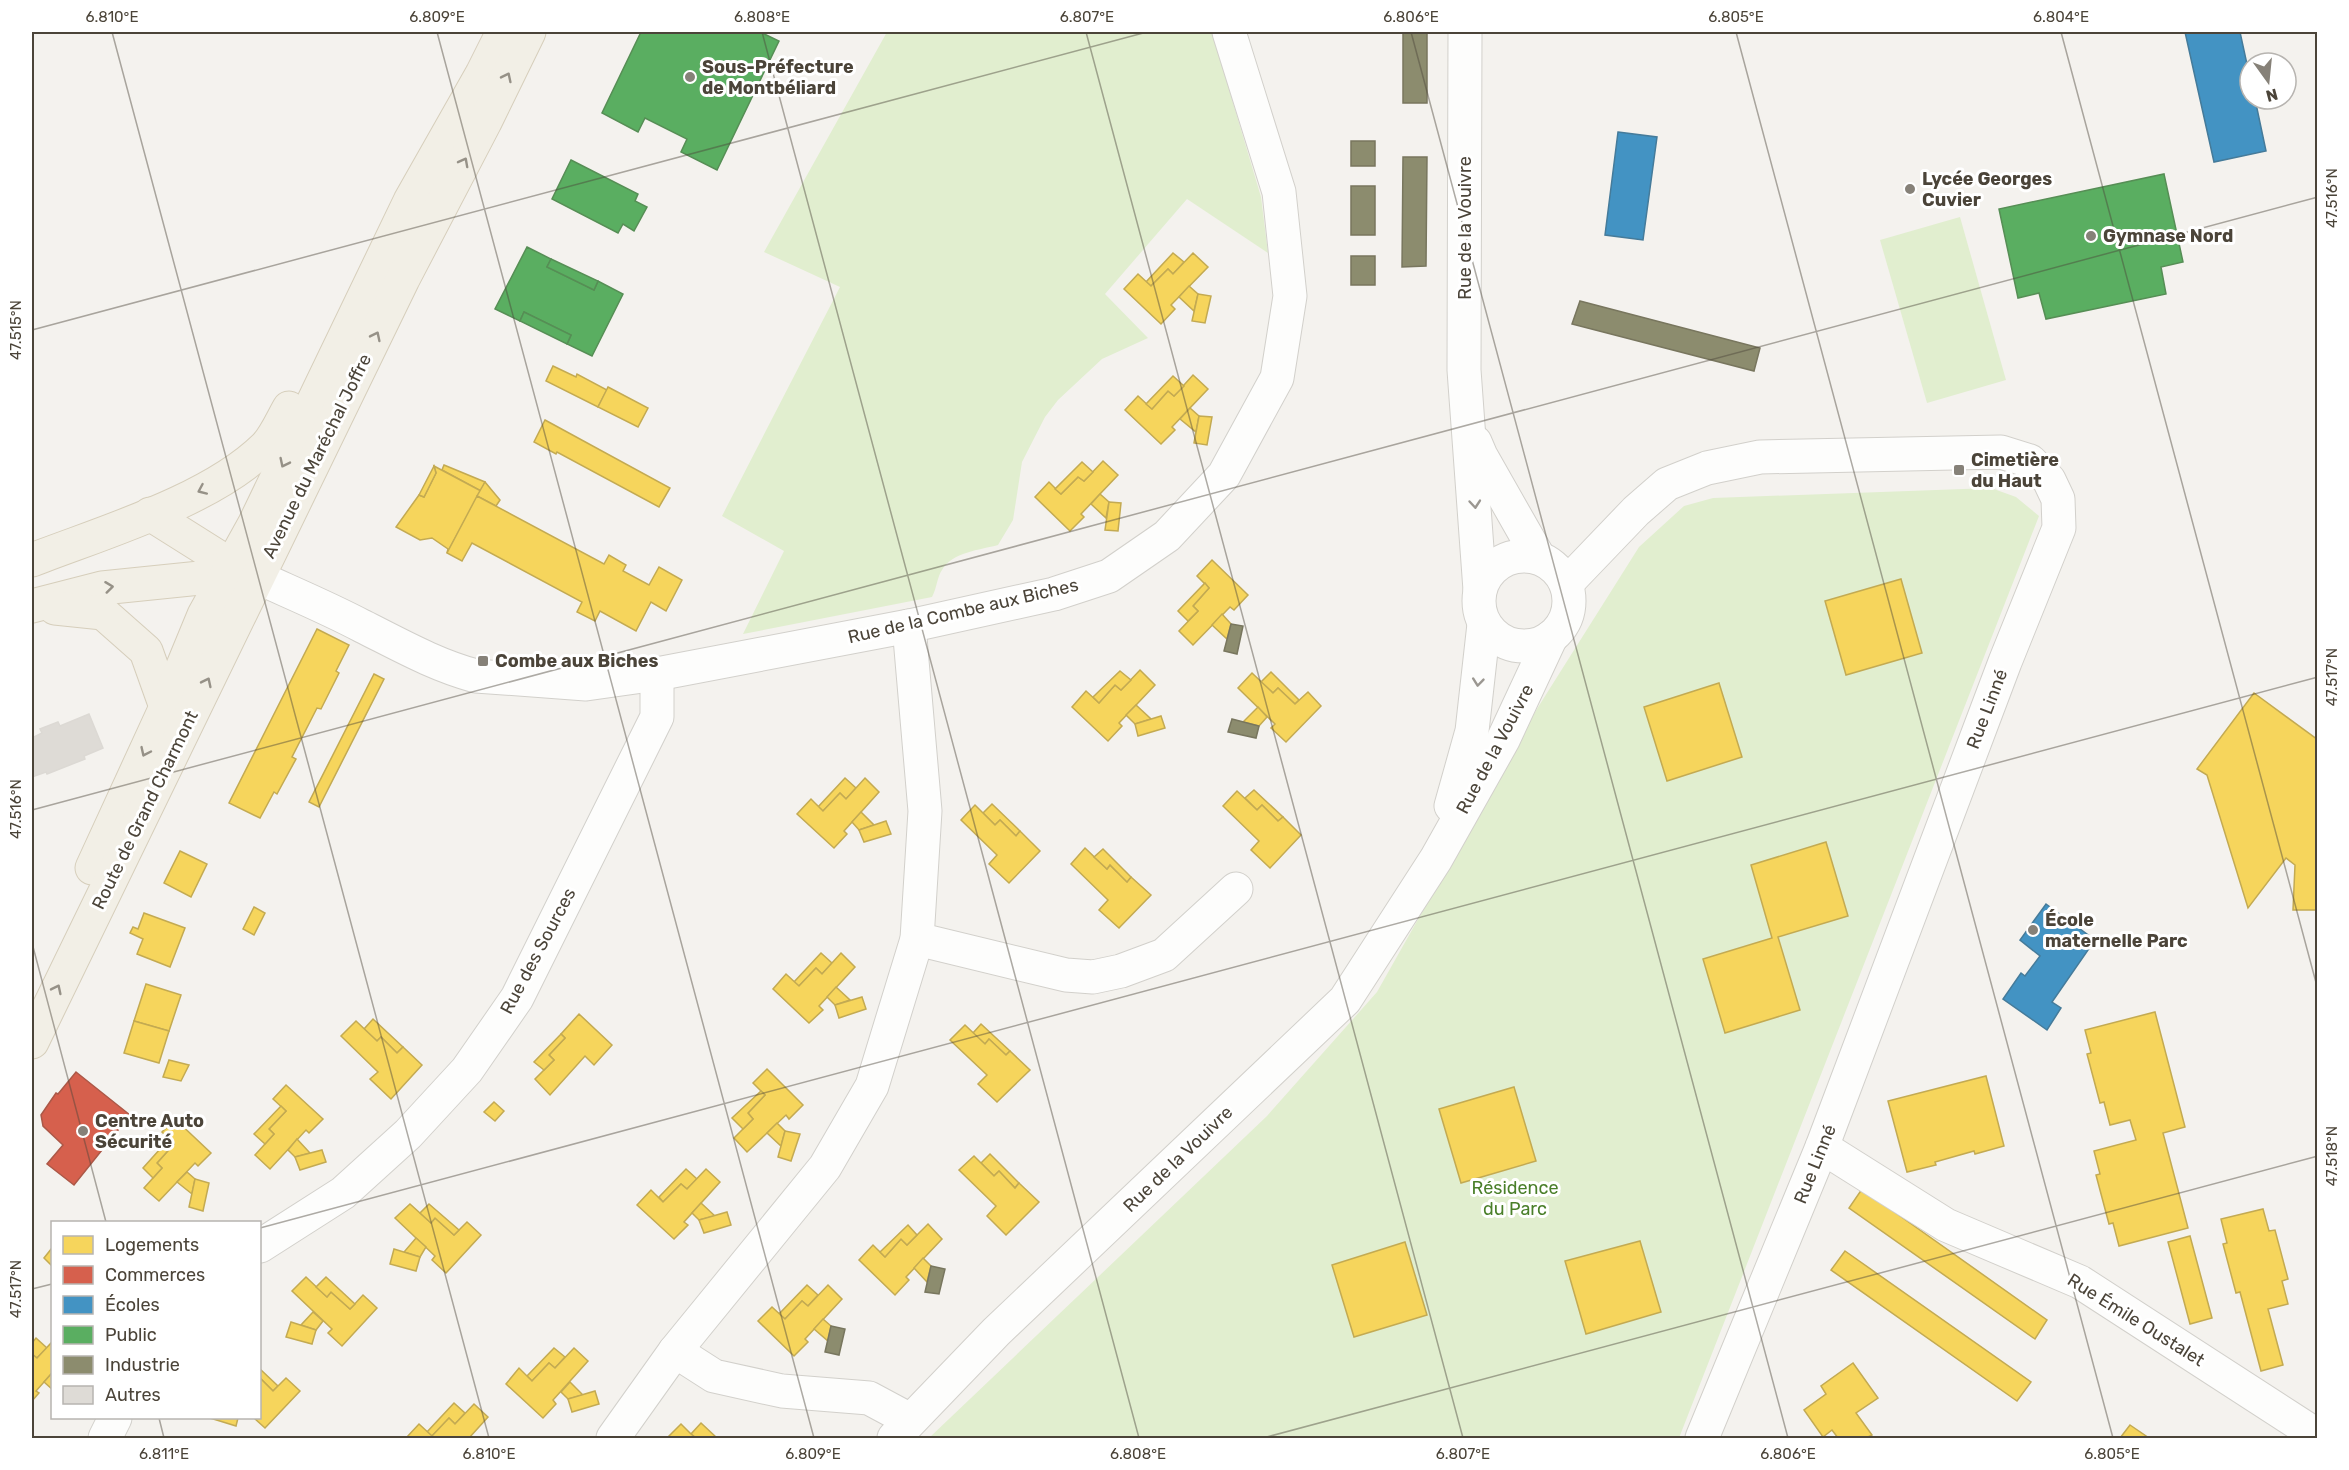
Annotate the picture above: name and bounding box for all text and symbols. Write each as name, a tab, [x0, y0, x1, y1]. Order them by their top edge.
text: 6.810°E	[85, 8, 139, 26]
text: 6.809°E	[409, 8, 465, 26]
text: 6.808°E	[734, 8, 790, 26]
text: 6.807°E	[1060, 8, 1114, 26]
text: 6.806°E	[1383, 8, 1439, 26]
text: 6.805°E	[1708, 8, 1764, 26]
text: 6.804°E	[2033, 8, 2089, 26]
north arrow	[2238, 51, 2298, 111]
place label: Sous-Préfecture de Montbéliard	[702, 56, 854, 99]
marker: Sous-Préfecture de Montbéliard	[683, 70, 697, 84]
one-way arrow	[499, 72, 511, 83]
text: N	[2264, 84, 2280, 106]
street label: Rue de la Vouivre	[1454, 156, 1476, 300]
one-way arrow	[457, 158, 468, 168]
place label: Lycée Georges Cuvier	[1922, 168, 2052, 211]
text: 47.516°N	[2323, 168, 2341, 228]
marker: Lycée Georges Cuvier	[1903, 182, 1917, 196]
place label: Gymnase Nord	[2103, 225, 2233, 247]
marker: Gymnase Nord	[2084, 229, 2098, 243]
text: 47.515°N	[7, 300, 25, 360]
one-way arrow	[368, 331, 380, 342]
street label: Avenue du Maréchal Joffre	[258, 350, 376, 562]
place label: Cimetière du Haut	[1971, 449, 2059, 492]
one-way arrow	[279, 456, 291, 467]
marker: Cimetière du Haut	[1952, 463, 1966, 477]
one-way arrow	[198, 483, 209, 495]
one-way arrow	[1468, 500, 1481, 509]
street label: Rue de la Combe aux Biches	[846, 574, 1080, 648]
one-way arrow	[104, 582, 113, 594]
text: 47.517°N	[2323, 648, 2341, 706]
place label: Combe aux Biches	[495, 650, 658, 672]
marker: Combe aux Biches	[476, 654, 490, 668]
street label: Rue Linné	[1962, 666, 2012, 752]
one-way arrow	[1472, 677, 1485, 686]
one-way arrow	[200, 678, 211, 688]
street label: Rue de la Vouivre	[1452, 680, 1538, 818]
street label: Route de Grand Charmont	[87, 707, 203, 913]
one-way arrow	[141, 745, 153, 756]
text: 47.516°N	[7, 779, 25, 839]
street label: Rue des Sources	[495, 884, 581, 1018]
place label: École maternelle Parc	[2045, 909, 2188, 952]
marker: École maternelle Parc	[2026, 923, 2040, 937]
one-way arrow	[50, 985, 62, 996]
street label: Rue de la Vouivre	[1119, 1101, 1237, 1217]
place label: Centre Auto Sécurité	[95, 1110, 204, 1153]
street label: Rue Linné	[1789, 1121, 1841, 1207]
marker: Centre Auto Sécurité	[76, 1124, 90, 1138]
text: 47.518°N	[2323, 1126, 2341, 1186]
park label: Résidence du Parc	[1471, 1177, 1559, 1220]
legend	[51, 1221, 261, 1419]
text: Logements	[105, 1234, 199, 1256]
text: 47.517°N	[7, 1260, 25, 1318]
text: Commerces	[105, 1264, 205, 1286]
street label: Rue Émile Oustalet	[2063, 1269, 2209, 1371]
text: Écoles	[105, 1294, 160, 1316]
text: Public	[105, 1324, 157, 1346]
text: Industrie	[105, 1354, 180, 1376]
text: Autres	[105, 1384, 161, 1406]
text: 6.811°E	[139, 1445, 189, 1463]
text: 6.810°E	[462, 1445, 516, 1463]
text: 6.809°E	[785, 1445, 841, 1463]
text: 6.808°E	[1110, 1445, 1166, 1463]
text: 6.807°E	[1436, 1445, 1490, 1463]
text: 6.806°E	[1760, 1445, 1816, 1463]
text: 6.805°E	[2084, 1445, 2140, 1463]

